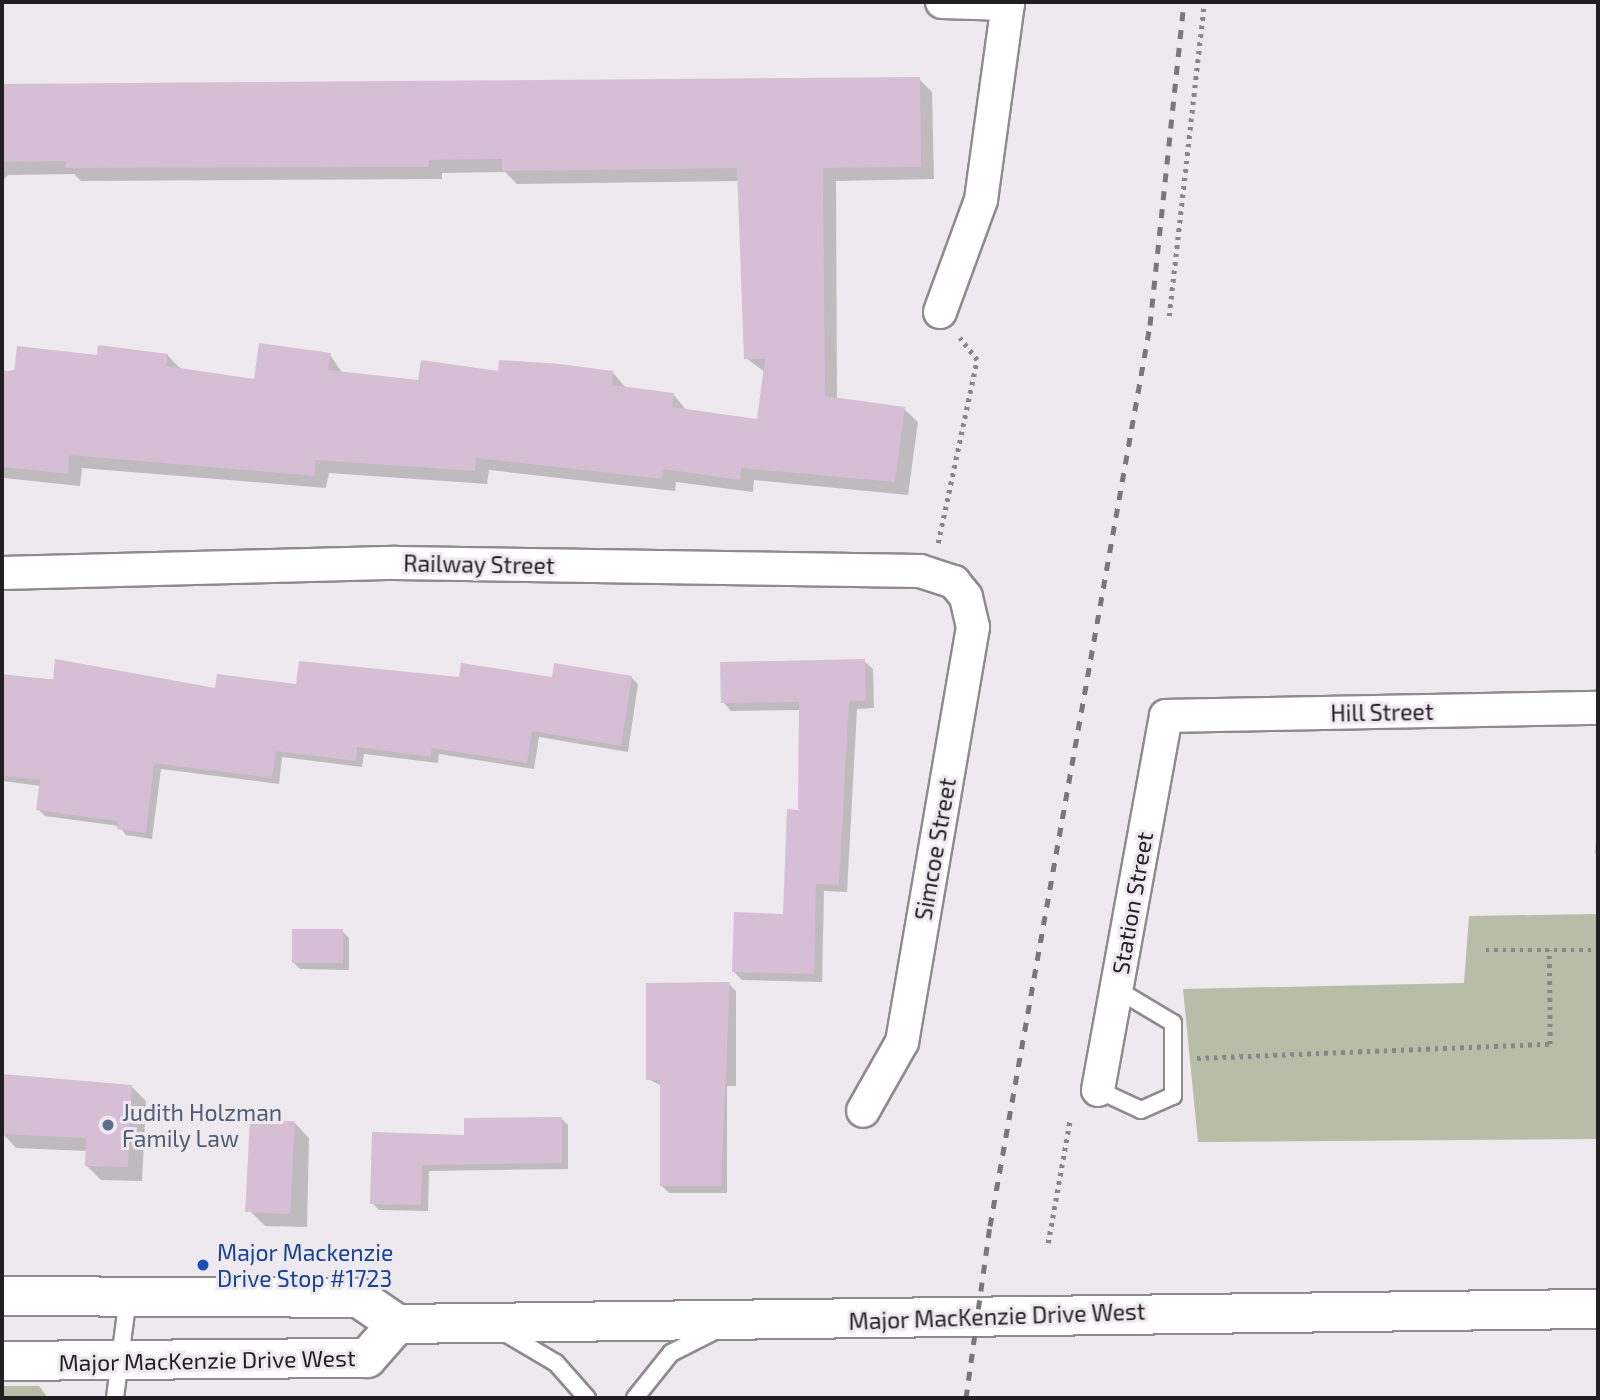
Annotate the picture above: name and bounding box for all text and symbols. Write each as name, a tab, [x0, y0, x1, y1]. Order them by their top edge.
street label: Railway Street	[403, 549, 555, 579]
street label: Hill Street	[1330, 697, 1434, 727]
street label: Simcoe Street	[909, 776, 961, 922]
street label: Station Street	[1106, 830, 1158, 976]
place label: Judith Holzman Family Law	[122, 1098, 282, 1152]
marker: Judith Holzman Family Law	[100, 1117, 116, 1133]
place label: Major Mackenzie Drive Stop #1723	[217, 1238, 394, 1292]
marker: Major Mackenzie Drive Stop #1723	[195, 1257, 211, 1273]
street label: Major MacKenzie Drive West	[848, 1297, 1146, 1335]
street label: Major MacKenzie Drive West	[58, 1344, 356, 1376]

